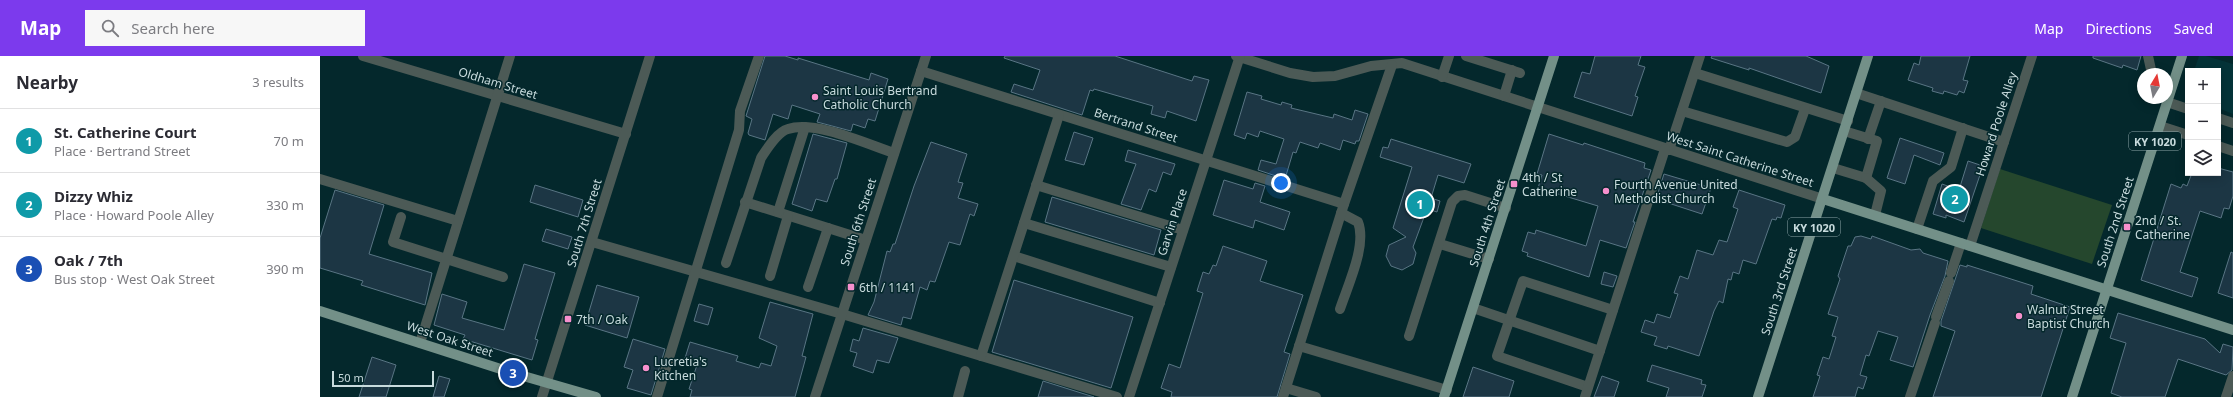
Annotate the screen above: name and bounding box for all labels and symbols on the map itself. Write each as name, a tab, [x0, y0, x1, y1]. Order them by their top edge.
street label: Oldham Street	[456, 63, 540, 103]
north arrow	[2137, 68, 2173, 104]
street label: Howard Poole Alley	[1971, 69, 2021, 178]
place label: Saint Louis Bertrand Catholic Church	[823, 82, 937, 113]
marker: Saint Louis Bertrand Catholic Church	[810, 92, 820, 102]
street label: Bertrand Street	[1092, 104, 1180, 147]
street label: West Saint Catherine Street	[1664, 127, 1816, 191]
road number: KY 1020	[2129, 132, 2181, 150]
place label: 4th / St Catherine	[1522, 169, 1577, 200]
your location	[1271, 173, 1291, 193]
street label: South 2nd Street	[2092, 174, 2138, 270]
street label: South 6th Street	[836, 175, 880, 268]
street label: South 7th Street	[563, 176, 606, 269]
street label: South 4th Street	[1465, 176, 1509, 269]
place label: Fourth Avenue United Methodist Church	[1614, 176, 1738, 207]
marker: 4th / St Catherine	[1509, 179, 1519, 189]
pin: 2	[1942, 184, 1968, 214]
street label: Garvin Place	[1153, 186, 1191, 258]
marker: Fourth Avenue United Methodist Church	[1601, 186, 1611, 196]
pin: 1	[1407, 189, 1433, 219]
place label: 2nd / St. Catherine	[2135, 212, 2190, 243]
road number: KY 1020	[1788, 218, 1840, 236]
marker: 2nd / St. Catherine	[2122, 222, 2132, 232]
street label: South 3rd Street	[1757, 244, 1801, 337]
place label: 6th / 1141	[859, 279, 916, 296]
marker: 6th / 1141	[846, 282, 856, 292]
place label: Walnut Street Baptist Church	[2027, 301, 2110, 332]
place label: 7th / Oak	[576, 311, 628, 328]
marker: Walnut Street Baptist Church	[2014, 311, 2024, 321]
marker: 7th / Oak	[563, 314, 573, 324]
street label: West Oak Street	[405, 317, 496, 361]
place label: Lucretia's Kitchen	[654, 353, 707, 384]
pin: 3	[500, 358, 526, 388]
marker: Lucretia's Kitchen	[641, 363, 651, 373]
scale bar	[332, 369, 434, 388]

